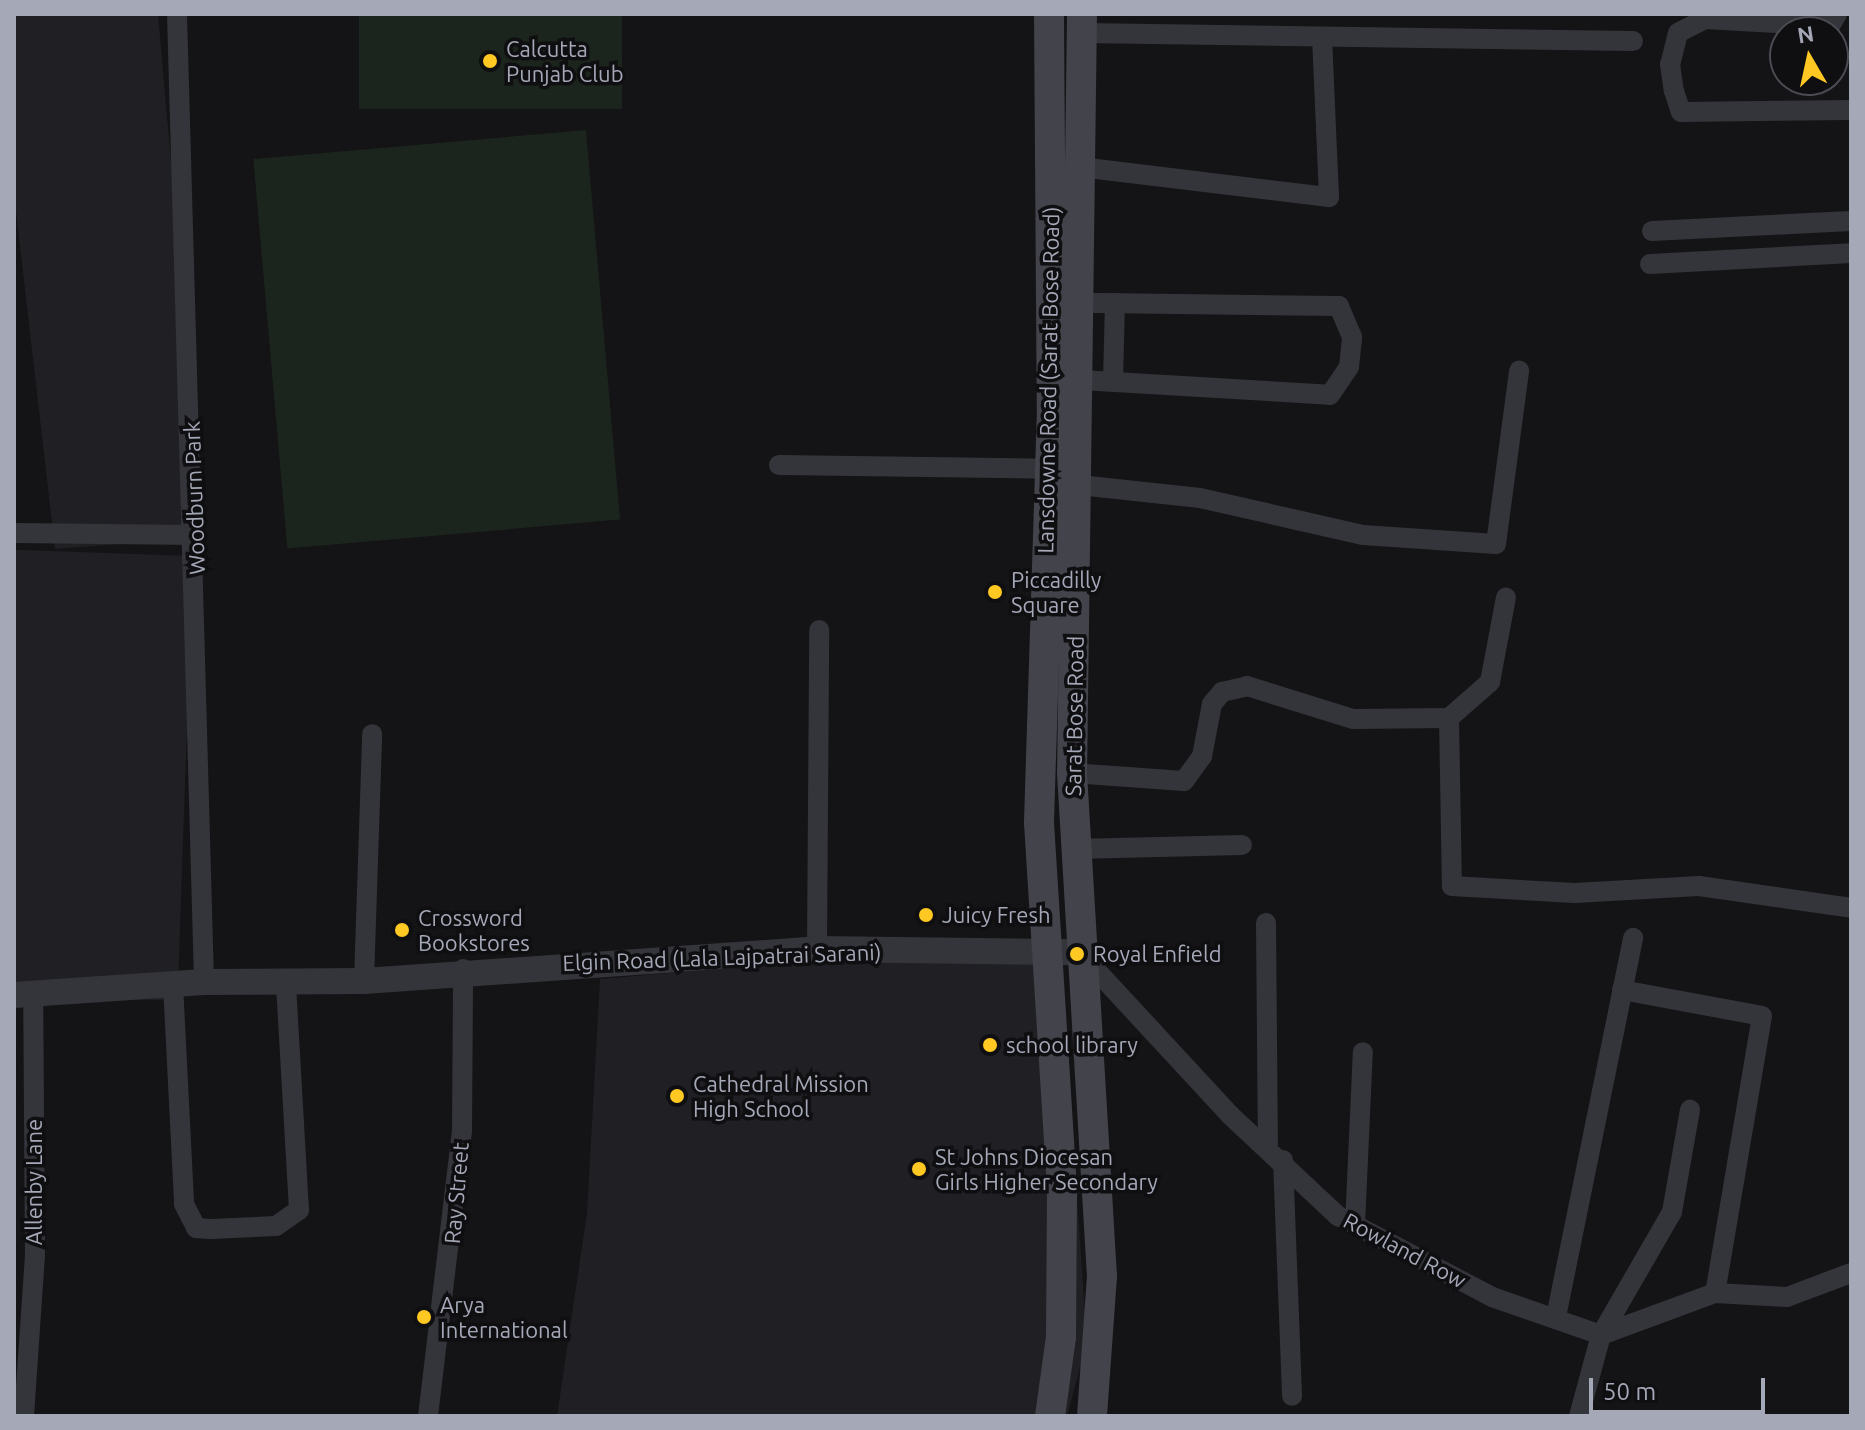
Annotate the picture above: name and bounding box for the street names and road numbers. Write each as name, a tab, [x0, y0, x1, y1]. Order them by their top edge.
street label: Lansdowne Road (Sarat Bose Road)	[1032, 206, 1064, 554]
street label: Woodburn Park	[178, 421, 210, 575]
street label: Sarat Bose Road	[1059, 636, 1089, 796]
street label: Elgin Road (Lala Lajpatrai Sarani)	[562, 938, 882, 976]
street label: Allenby Lane	[21, 1119, 47, 1245]
street label: Ray Street	[438, 1141, 474, 1245]
street label: Rowland Row	[1339, 1207, 1471, 1293]

